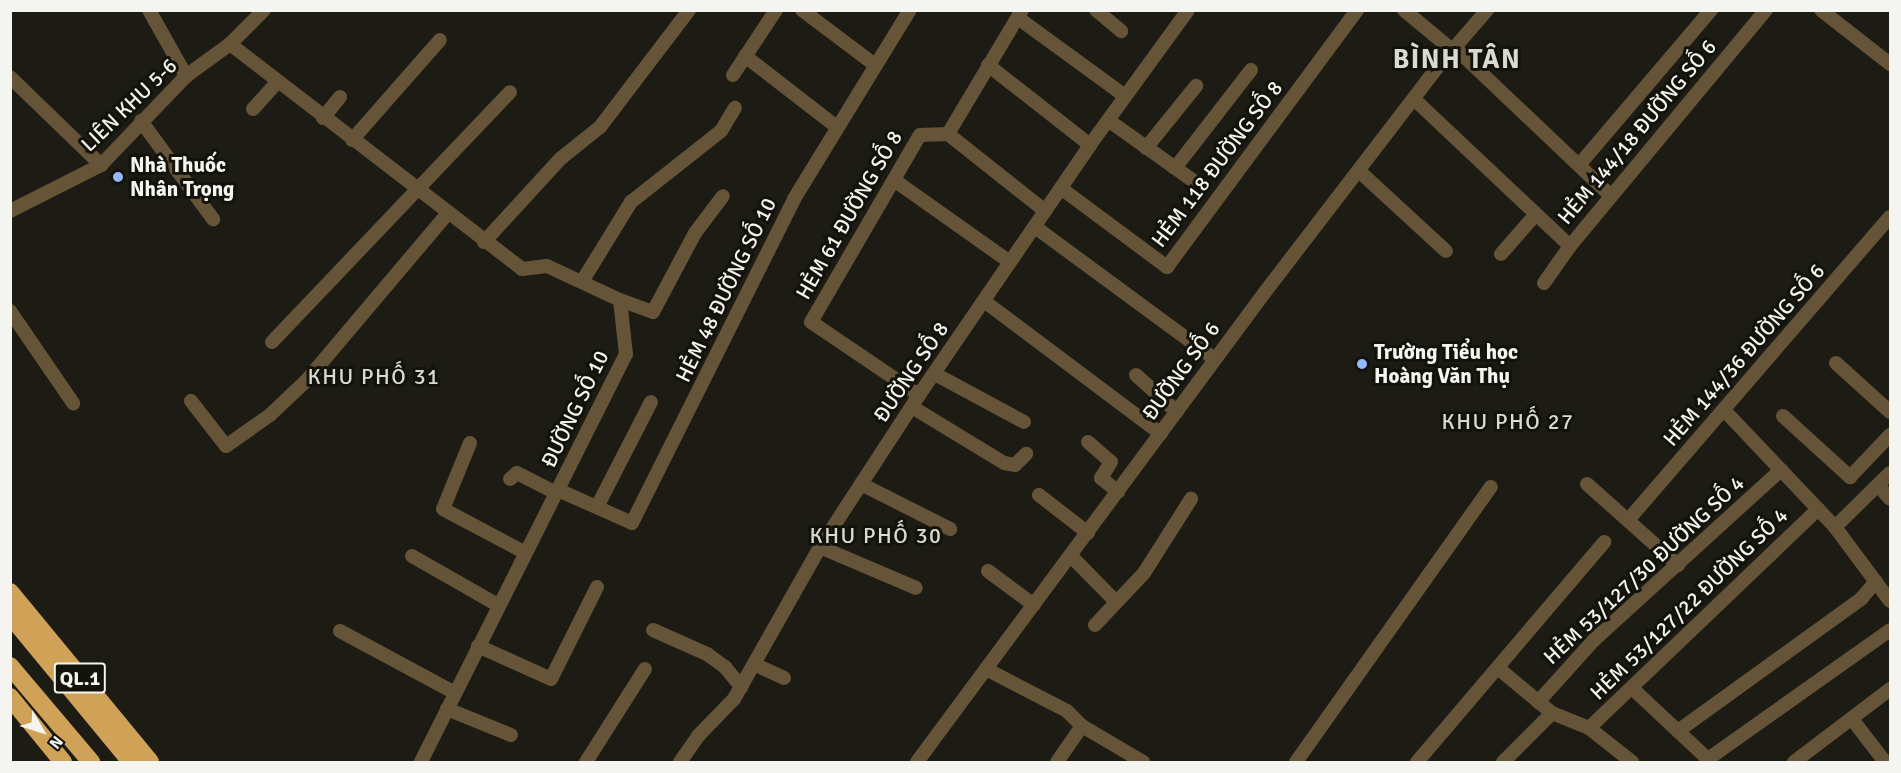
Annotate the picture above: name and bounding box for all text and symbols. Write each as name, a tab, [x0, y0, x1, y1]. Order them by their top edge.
street label: HẺM 144/18 ĐƯỜNG SỐ 6	[1552, 35, 1722, 229]
district label: BÌNH TÂN	[1393, 44, 1521, 76]
street label: LIÊN KHU 5-6	[76, 53, 182, 157]
street label: HẺM 118 ĐƯỜNG SỐ 8	[1146, 76, 1288, 252]
street label: HẺM 61 ĐƯỜNG SỐ 8	[790, 126, 908, 304]
place label: Nhà Thuốc Nhân Trọng	[130, 152, 234, 202]
marker: Nhà Thuốc Nhân Trọng	[111, 170, 125, 184]
street label: HẺM 48 ĐƯỜNG SỐ 10	[670, 194, 782, 386]
street label: HẺM 144/36 ĐƯỜNG SỐ 6	[1658, 259, 1830, 451]
street label: ĐƯỜNG SỐ 8	[868, 317, 954, 427]
street label: ĐƯỜNG SỐ 6	[1137, 317, 1225, 425]
place label: Trường Tiểu học Hoàng Văn Thụ	[1374, 339, 1518, 389]
street label: ĐƯỜNG SỐ 10	[536, 346, 614, 472]
marker: Trường Tiểu học Hoàng Văn Thụ	[1355, 357, 1369, 371]
district label: KHU PHỐ 31	[308, 364, 440, 390]
district label: KHU PHỐ 27	[1442, 409, 1574, 435]
street label: HẺM 53/127/30 ĐƯỜNG SỐ 4	[1539, 470, 1749, 670]
street label: HẺM 53/127/22 ĐƯỜNG SỐ 4	[1585, 503, 1793, 705]
district label: KHU PHỐ 30	[810, 523, 942, 549]
road number: QL.1	[53, 661, 107, 695]
north arrow	[12, 701, 72, 761]
text: N	[45, 732, 67, 753]

